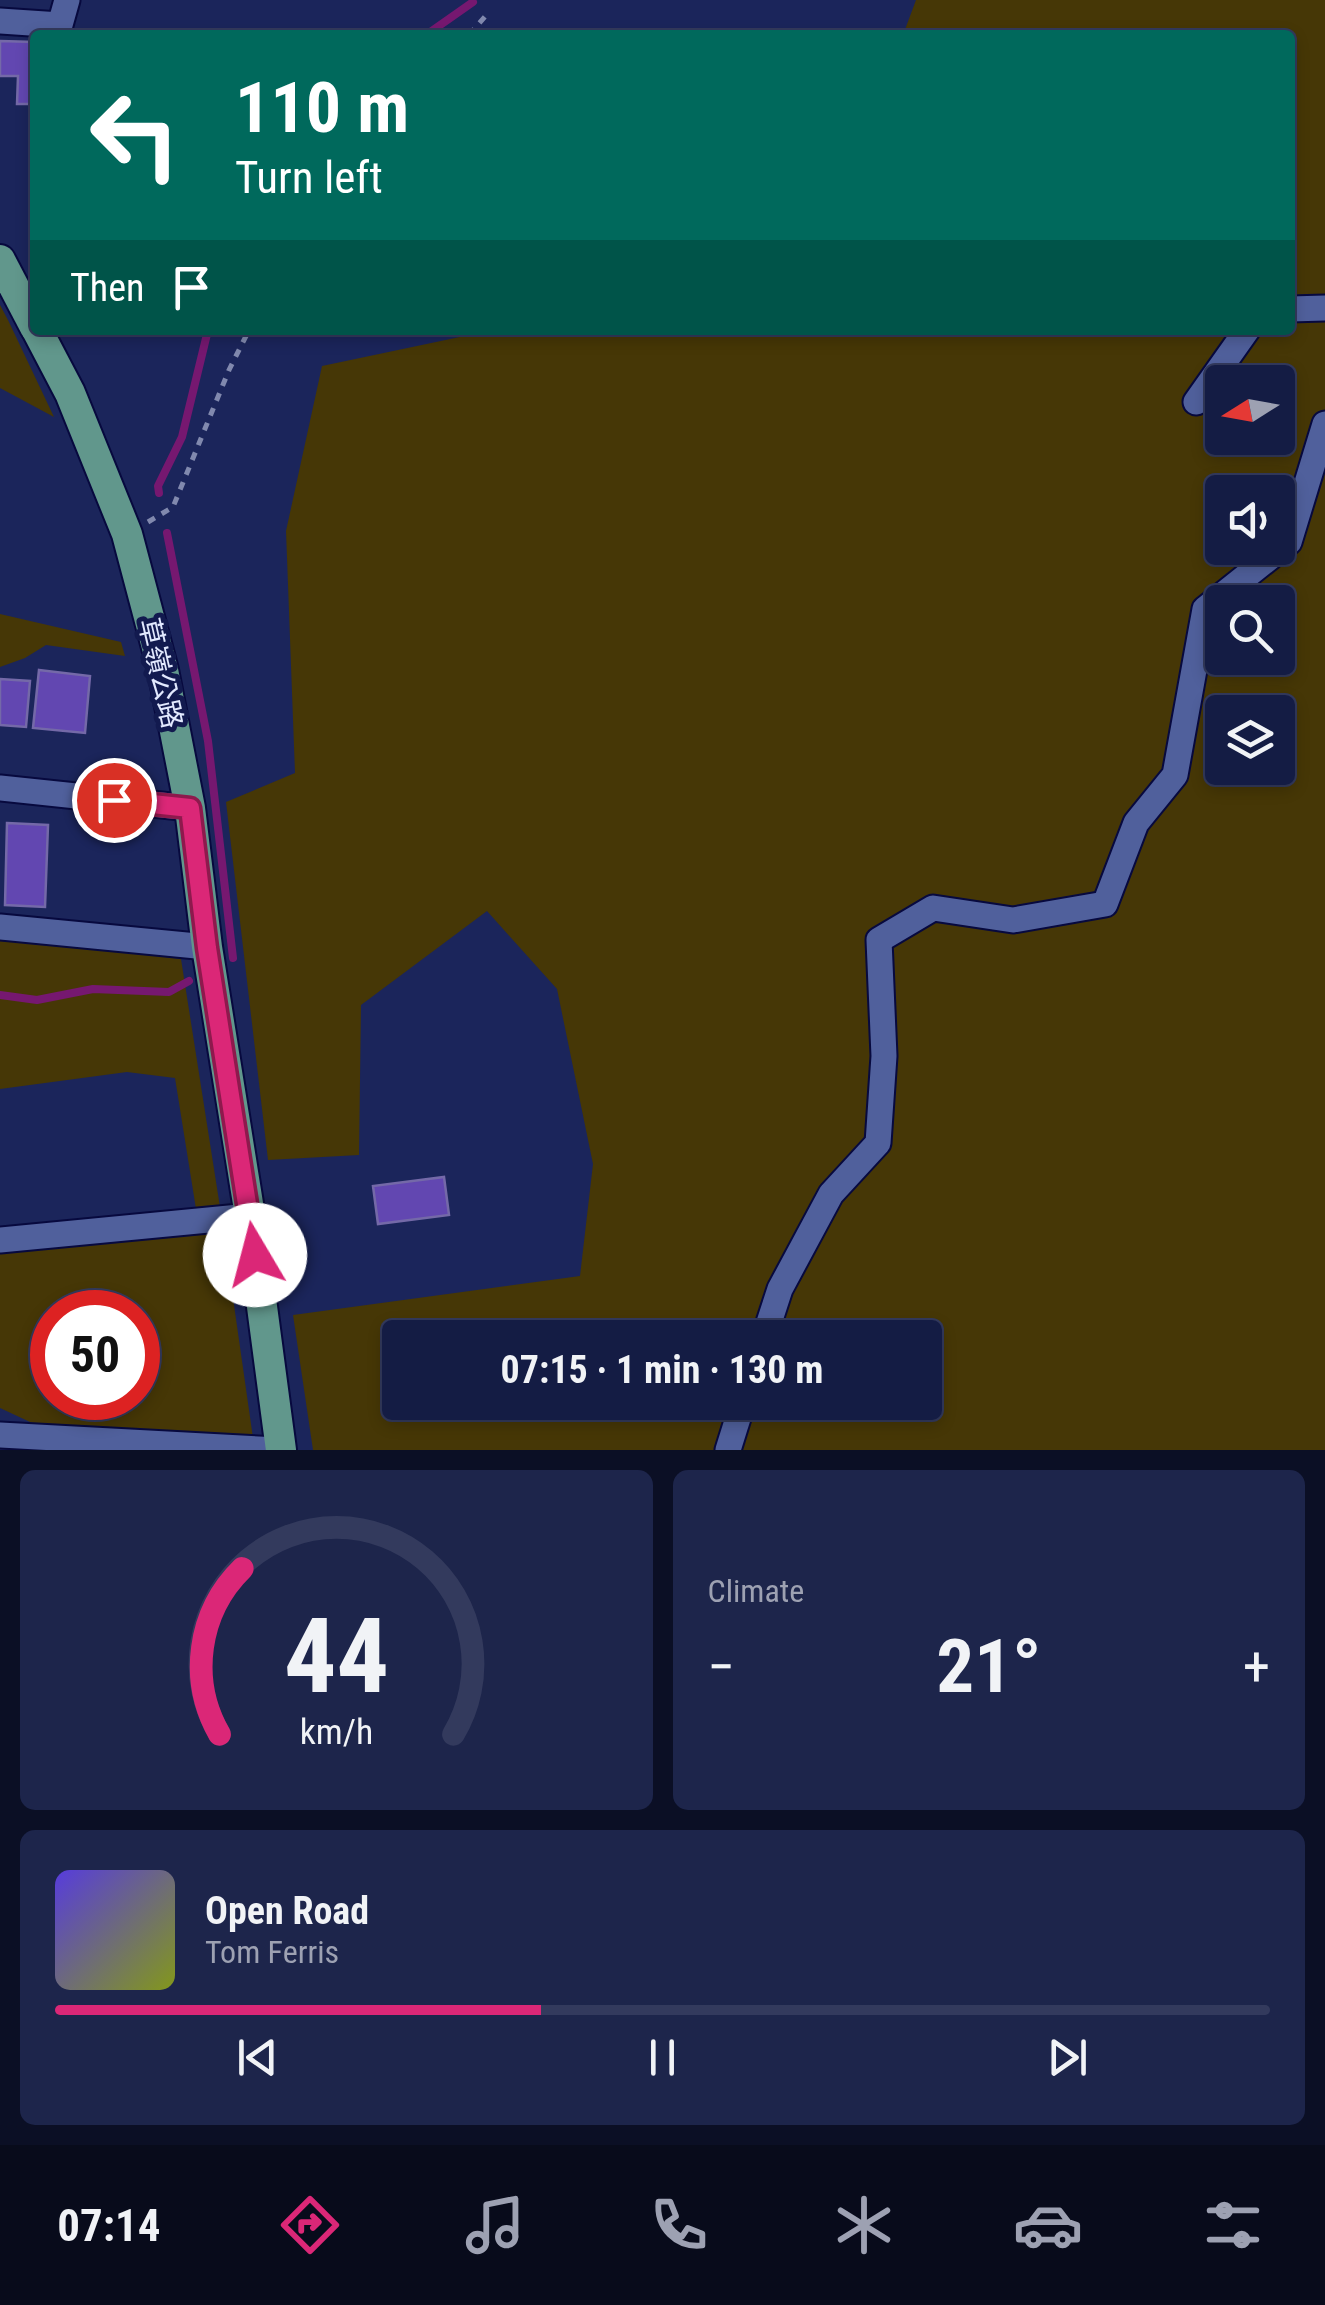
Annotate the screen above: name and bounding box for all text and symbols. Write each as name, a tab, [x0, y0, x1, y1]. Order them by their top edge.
text: 110 m	[235, 67, 409, 149]
icon: left	[70, 70, 200, 200]
text: Turn left	[235, 151, 383, 204]
icon: arrive	[164, 260, 219, 315]
text: Then	[70, 266, 144, 310]
north arrow	[1205, 365, 1295, 455]
map controls	[1205, 365, 1295, 785]
button: sound	[1205, 475, 1295, 565]
button: search	[1205, 585, 1295, 675]
street label: 草嶺公路	[132, 615, 189, 731]
button: layers	[1205, 695, 1295, 785]
pin	[72, 758, 157, 843]
icon: arrive	[87, 773, 142, 828]
position arrow	[203, 1203, 307, 1307]
speed limit sign: 50	[30, 1290, 160, 1420]
text: 07:15 · 1 min · 130 m	[501, 1348, 823, 1392]
text: Climate	[708, 1572, 804, 1610]
text: 44	[284, 1596, 389, 1717]
text: 21°	[936, 1622, 1041, 1710]
text: −	[708, 1635, 735, 1699]
text: +	[1243, 1635, 1270, 1699]
text: km/h	[299, 1711, 373, 1753]
text: Open Road	[205, 1889, 369, 1933]
text: Tom Ferris	[205, 1933, 339, 1971]
icon: previous	[230, 2030, 285, 2085]
icon: pause	[635, 2030, 690, 2085]
icon: next	[1040, 2030, 1095, 2085]
icon: directions	[275, 2190, 345, 2260]
icon: music	[460, 2190, 530, 2260]
icon: phone	[644, 2190, 714, 2260]
icon: climate	[829, 2190, 899, 2260]
icon: car	[1013, 2190, 1083, 2260]
icon: filters	[1198, 2190, 1268, 2260]
text: 07:14	[57, 2199, 161, 2252]

